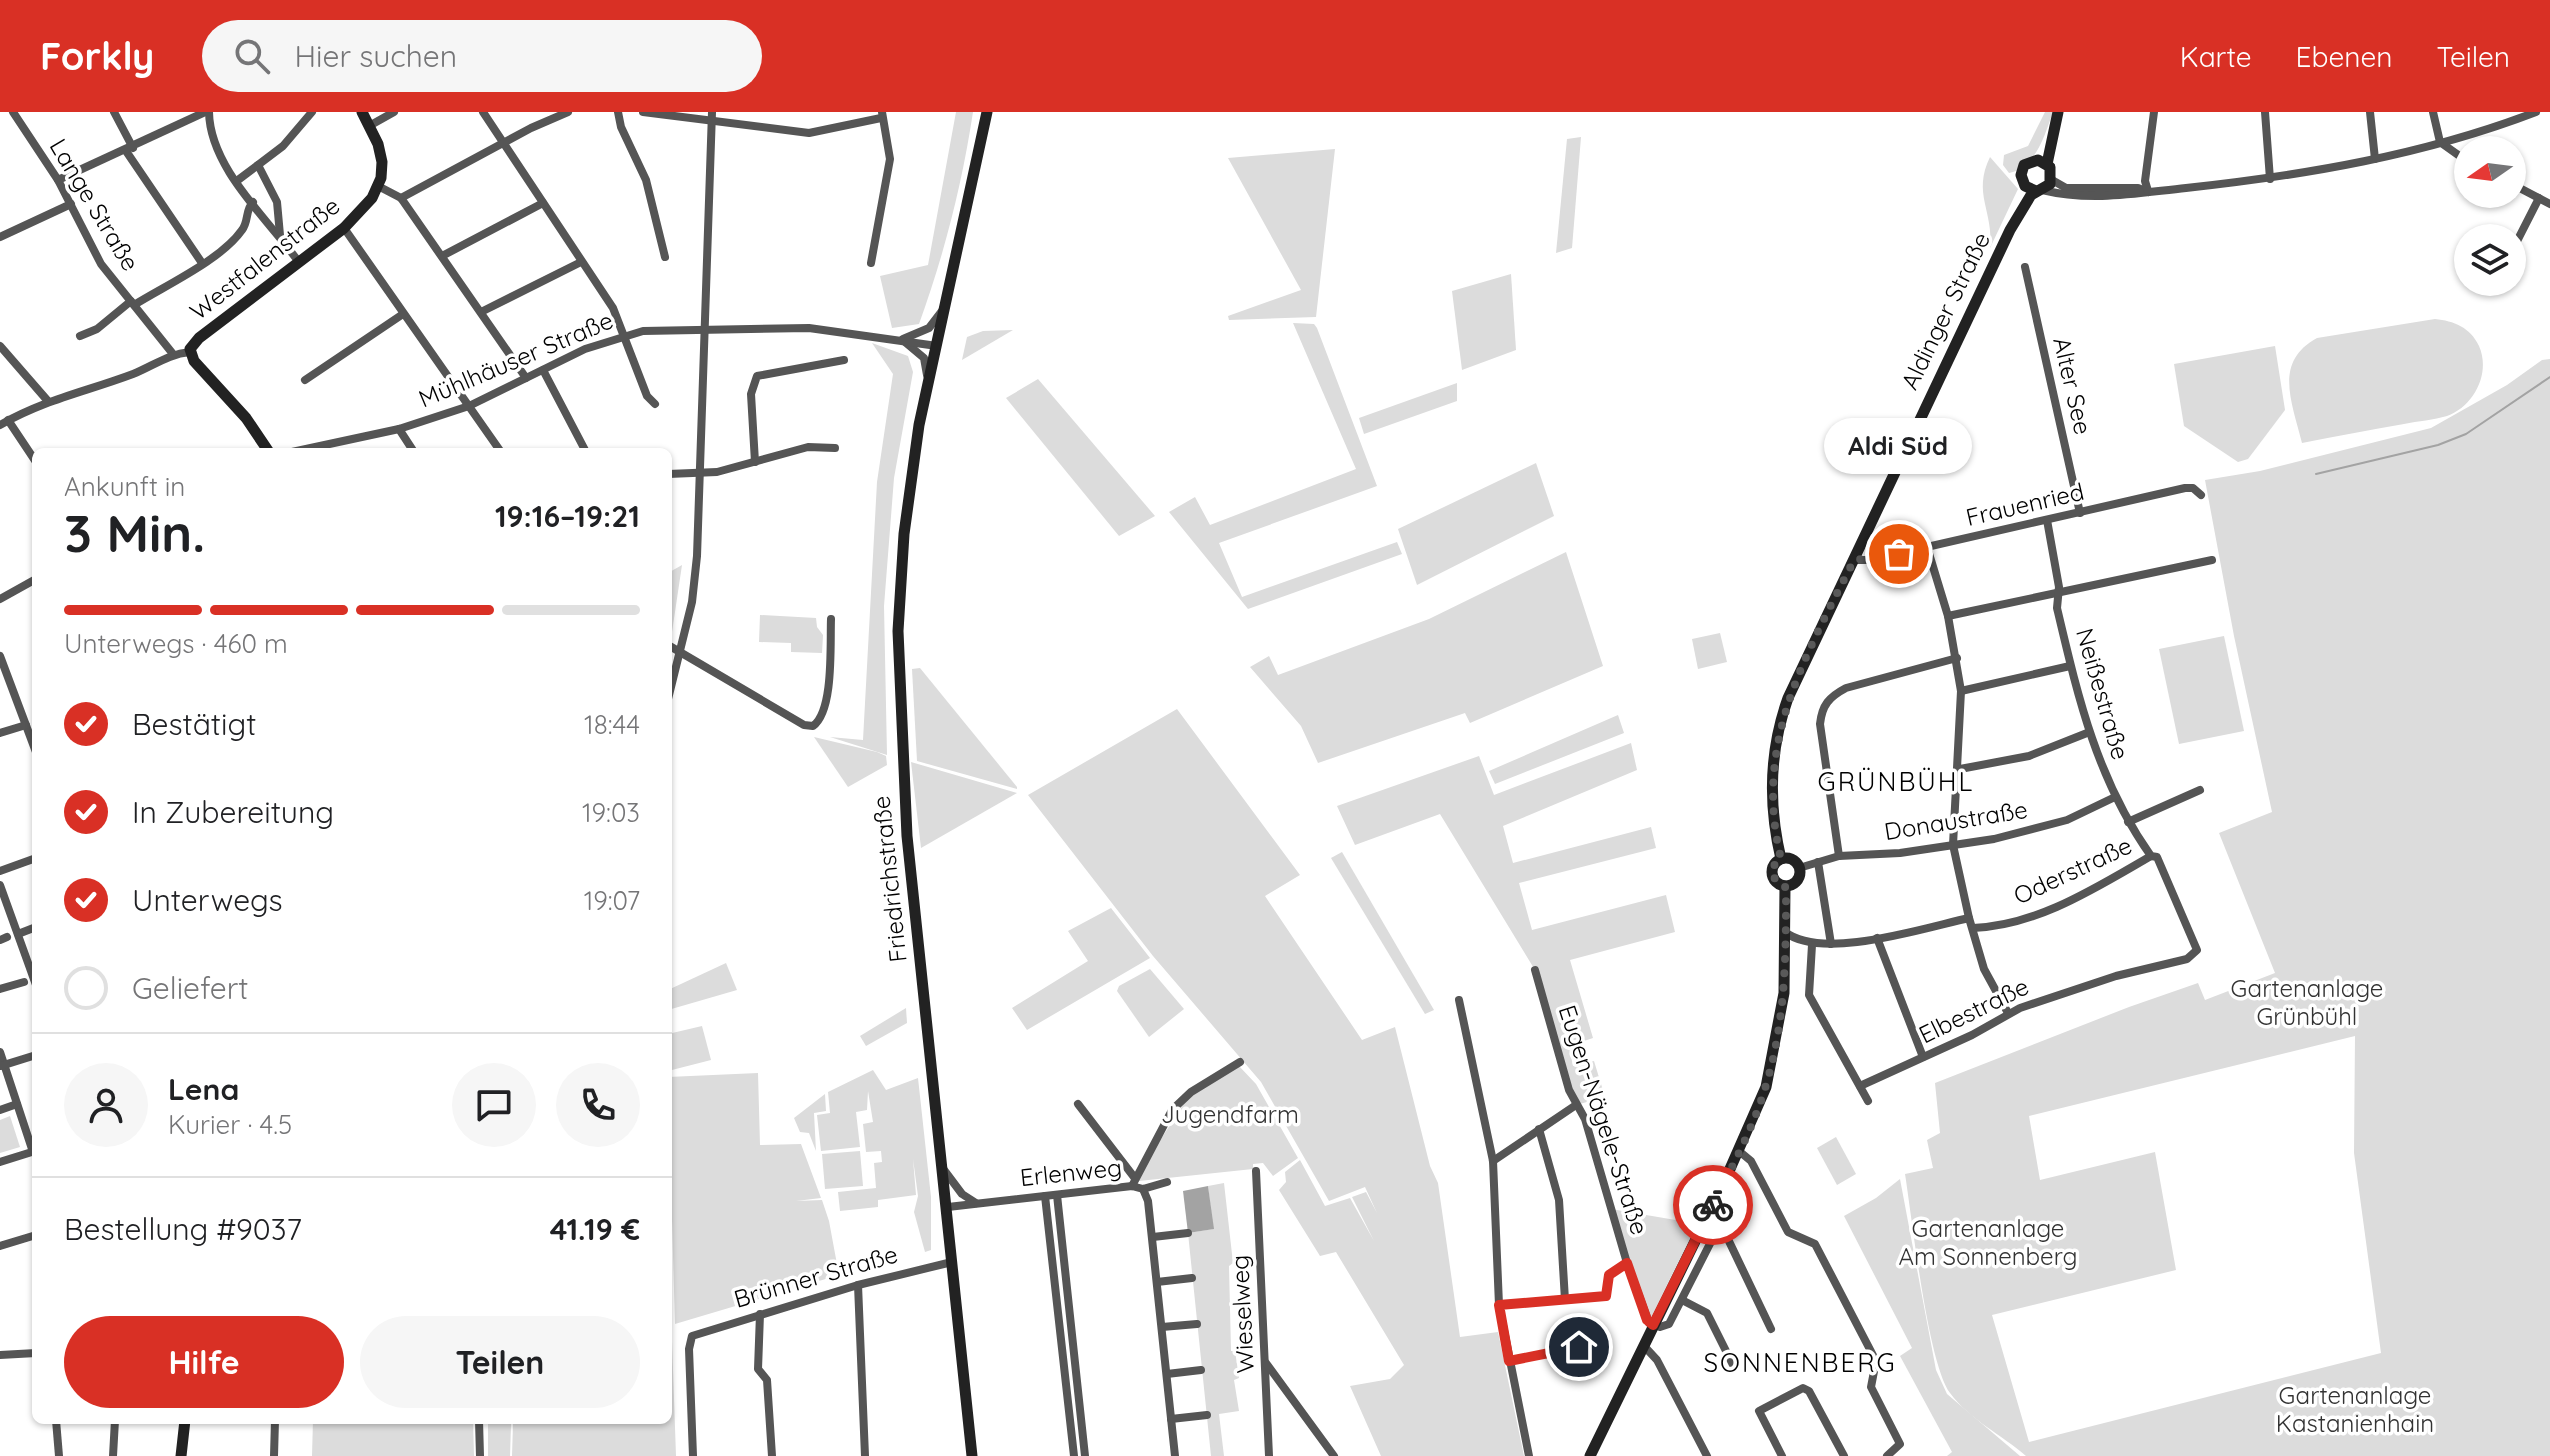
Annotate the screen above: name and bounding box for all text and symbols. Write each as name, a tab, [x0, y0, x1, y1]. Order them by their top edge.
search box	[202, 20, 762, 92]
text: Forkly	[40, 32, 154, 80]
icon: search	[230, 34, 274, 78]
text: Hier suchen	[294, 37, 457, 75]
text: Karte	[2180, 39, 2252, 74]
text: Ebenen	[2296, 39, 2392, 74]
text: Teilen	[2436, 39, 2510, 74]
street label: Lange Straße	[44, 133, 146, 276]
north arrow	[2454, 136, 2526, 208]
map controls	[2454, 136, 2526, 296]
street label: Westfalenstraße	[183, 190, 345, 326]
button: layers	[2454, 224, 2526, 296]
street label: Aldinger Straße	[1894, 227, 1996, 394]
street label: Mühlhäuser Straße	[414, 305, 617, 414]
street label: Alter See	[2047, 334, 2099, 437]
callout: Aldi Süd	[1825, 418, 1973, 474]
text: Aldi Süd	[1848, 429, 1948, 462]
text: Ankunft in	[64, 470, 185, 503]
street label: Frauenried	[1963, 476, 2087, 532]
text: 19:16–19:21	[495, 497, 640, 535]
text: 3 Min.	[64, 500, 205, 565]
pin	[1865, 520, 1933, 588]
icon: bag	[1877, 532, 1921, 576]
street label: Neißestraße	[2070, 625, 2136, 763]
text: Unterwegs · 460 m	[64, 627, 288, 660]
icon: check	[64, 702, 108, 746]
text: Bestätigt	[132, 705, 256, 743]
text: 18:44	[584, 708, 640, 741]
district label: GRÜNBÜHL	[1818, 765, 1974, 798]
icon: check	[64, 790, 108, 834]
text: In Zubereitung	[132, 793, 334, 831]
street label: Friedrichstraße	[865, 794, 913, 964]
street label: Donaustraße	[1882, 794, 2030, 846]
text: 19:03	[582, 796, 640, 829]
street label: Oderstraße	[2009, 830, 2136, 911]
icon: check	[64, 878, 108, 922]
text: Unterwegs	[132, 881, 283, 919]
text: 19:07	[584, 884, 640, 917]
text: Geliefert	[132, 969, 248, 1007]
street label: Elbestraße	[1914, 971, 2033, 1050]
park label: Gartenanlage Grünbühl	[2231, 973, 2383, 1031]
street label: Eugen-Nägele-Straße	[1553, 1001, 1655, 1238]
button: person	[64, 1063, 148, 1147]
button: chat	[452, 1063, 536, 1147]
button: phone	[556, 1063, 640, 1147]
text: Lena	[168, 1070, 239, 1108]
park label: Jugendfarm	[1161, 1099, 1299, 1129]
text: Kurier · 4.5	[168, 1108, 292, 1141]
street label: Erlenweg	[1019, 1152, 1123, 1192]
courier	[1673, 1165, 1753, 1245]
icon: bike	[1691, 1183, 1735, 1227]
text: Bestellung #9037	[64, 1210, 302, 1248]
text: 41.19 €	[550, 1210, 640, 1248]
park label: Gartenanlage Am Sonnenberg	[1898, 1213, 2078, 1271]
street label: Brünner Straße	[730, 1238, 901, 1314]
street label: Wieselweg	[1224, 1254, 1260, 1374]
pin	[1545, 1313, 1613, 1381]
button: Hilfe	[64, 1316, 344, 1408]
button: Teilen	[360, 1316, 640, 1408]
icon: home	[1557, 1325, 1601, 1369]
district label: SONNENBERG	[1703, 1346, 1897, 1379]
park label: Gartenanlage Kastanienhain	[2276, 1380, 2434, 1438]

